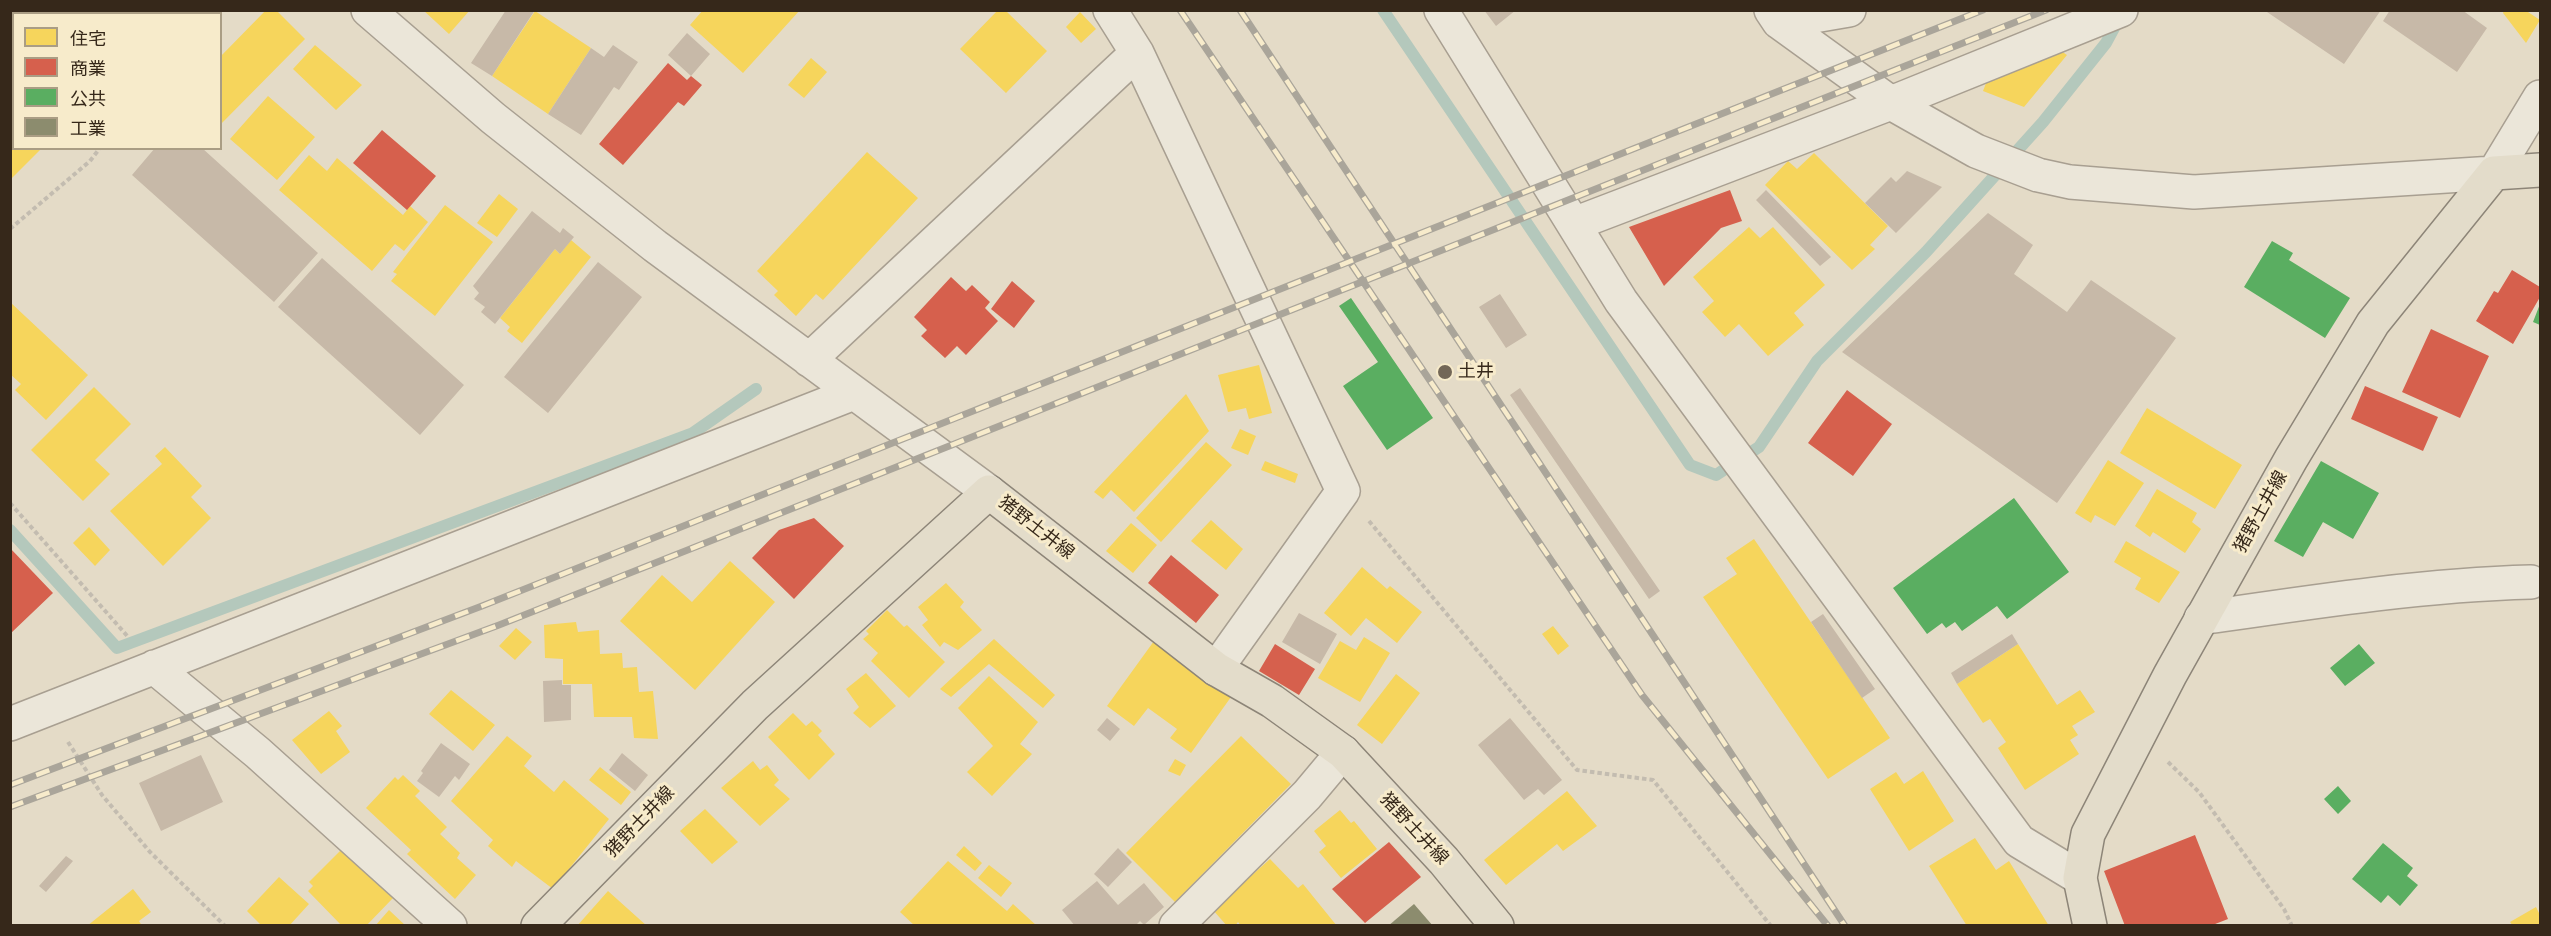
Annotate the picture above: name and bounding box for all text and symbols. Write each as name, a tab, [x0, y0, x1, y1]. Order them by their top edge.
legend	[12, 12, 222, 150]
text: 住宅	[70, 28, 106, 50]
text: 商業	[70, 58, 106, 80]
text: 公共	[70, 88, 106, 110]
text: 工業	[70, 118, 106, 140]
place label: 土井	[1458, 361, 1494, 383]
marker: 土井	[1436, 363, 1454, 381]
street label: 猪野土井線	[2230, 467, 2292, 557]
street label: 猪野土井線	[994, 492, 1078, 564]
street label: 猪野土井線	[601, 782, 679, 862]
street label: 猪野土井線	[1375, 789, 1453, 869]

